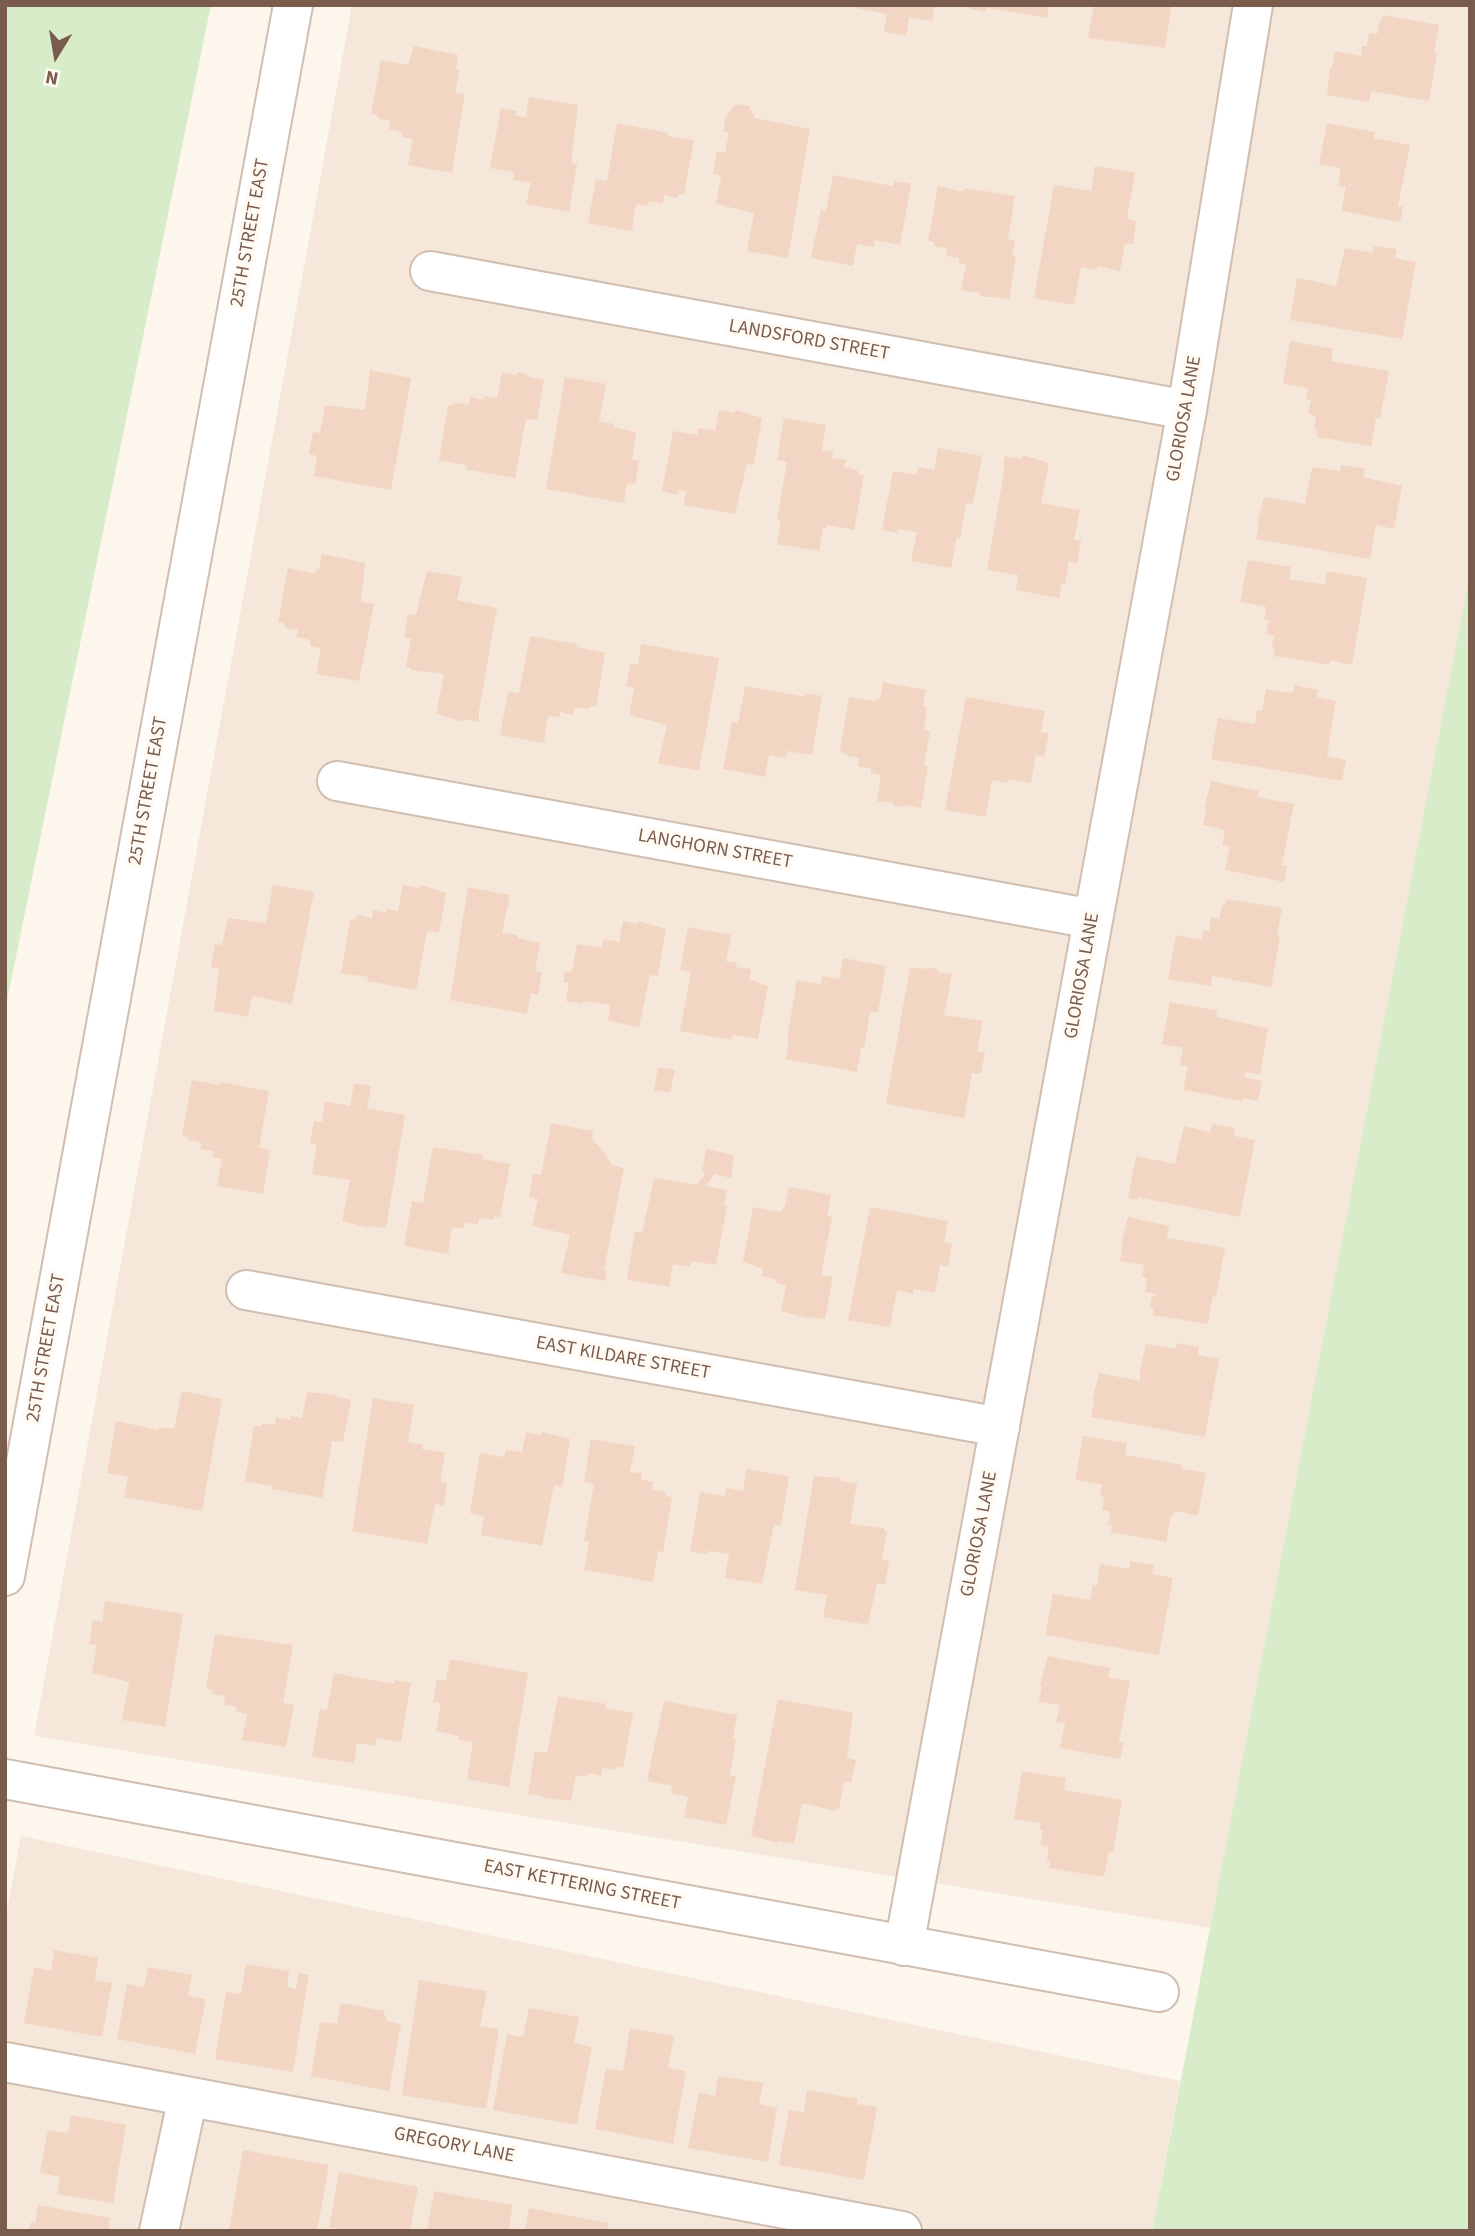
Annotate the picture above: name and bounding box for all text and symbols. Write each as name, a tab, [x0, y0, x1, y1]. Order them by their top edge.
north arrow	[21, 21, 91, 91]
text: N	[43, 63, 61, 92]
street label: 25TH STREET EAST	[227, 157, 275, 309]
street label: LANDSFORD STREET	[727, 316, 891, 366]
street label: GLORIOSA LANE	[1163, 354, 1207, 484]
street label: 25TH STREET EAST	[125, 715, 173, 867]
street label: LANGHORN STREET	[636, 825, 794, 875]
street label: GLORIOSA LANE	[1061, 911, 1105, 1041]
street label: 25TH STREET EAST	[23, 1272, 71, 1424]
street label: EAST KILDARE STREET	[534, 1332, 712, 1386]
street label: GLORIOSA LANE	[957, 1469, 1003, 1599]
street label: EAST KETTERING STREET	[482, 1856, 682, 1916]
street label: GREGORY LANE	[392, 2123, 516, 2169]

